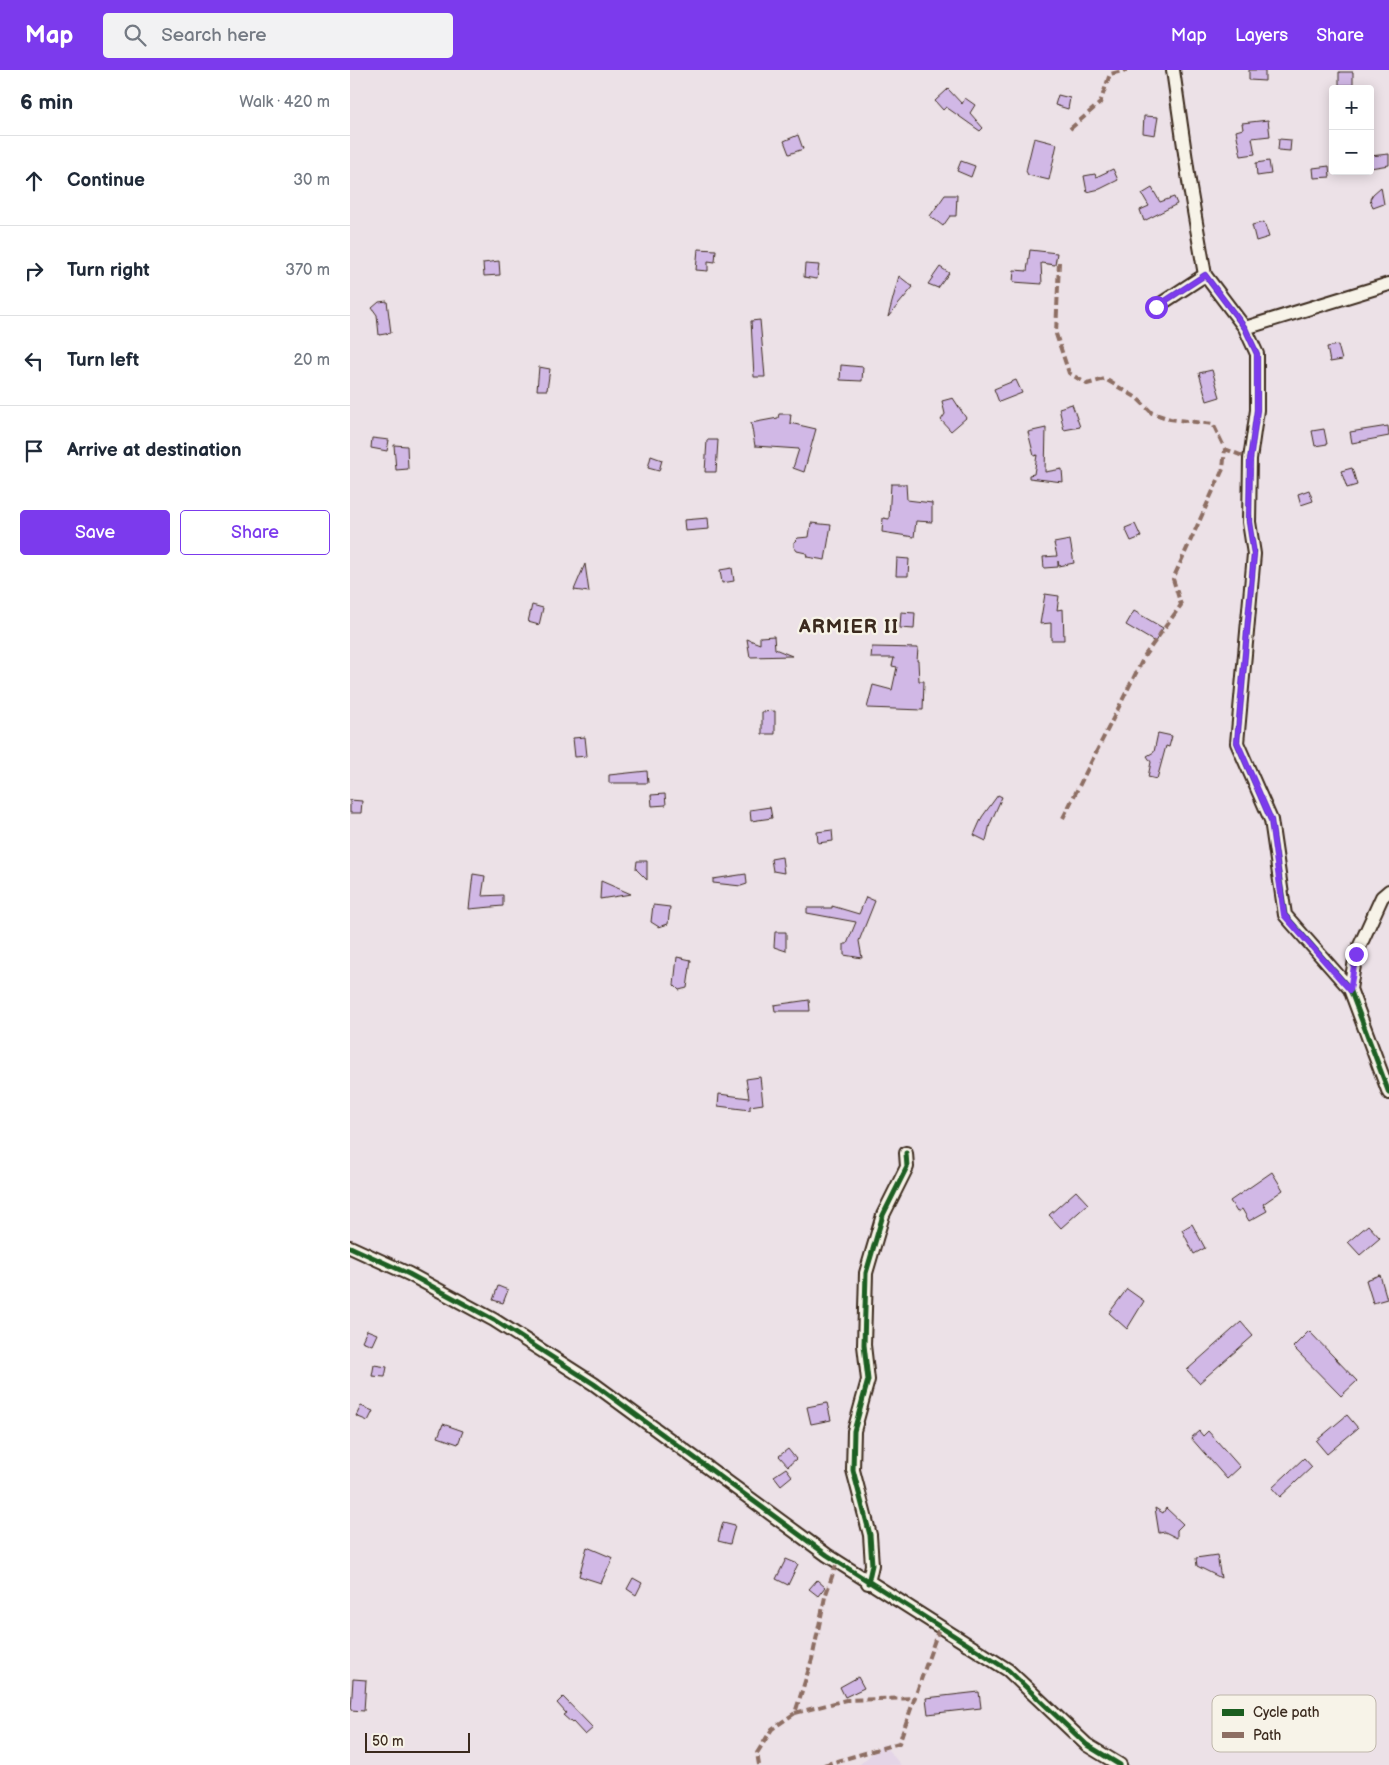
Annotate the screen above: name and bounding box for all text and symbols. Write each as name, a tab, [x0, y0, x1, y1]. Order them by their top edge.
search box	[103, 13, 453, 58]
text: Map	[25, 21, 73, 50]
icon: search	[121, 21, 149, 49]
text: Search here	[161, 24, 267, 47]
text: Map	[1171, 25, 1207, 46]
text: Layers	[1235, 25, 1288, 46]
text: Share	[1316, 25, 1364, 46]
map controls	[1329, 85, 1374, 175]
button: +	[1329, 85, 1374, 130]
text: 6 min	[20, 90, 73, 115]
text: Walk · 420 m	[239, 93, 330, 112]
button: −	[1329, 130, 1374, 175]
icon: ahead	[20, 167, 48, 195]
text: Continue	[67, 169, 145, 192]
text: 30 m	[293, 171, 330, 190]
icon: right	[20, 257, 48, 285]
text: Turn right	[67, 259, 150, 282]
text: 370 m	[285, 261, 330, 280]
route start	[1145, 296, 1168, 319]
icon: left	[20, 347, 48, 375]
text: Turn left	[67, 349, 139, 372]
text: 20 m	[294, 351, 330, 370]
icon: arrive	[20, 437, 48, 465]
text: Arrive at destination	[67, 439, 242, 462]
button: Save	[20, 510, 170, 555]
button: Share	[180, 510, 330, 555]
district label: ARMIER II	[798, 616, 899, 639]
route end	[1345, 943, 1368, 966]
legend	[1212, 1695, 1376, 1752]
text: Cycle path	[1253, 1704, 1320, 1721]
text: Path	[1253, 1727, 1281, 1744]
scale bar	[365, 1730, 470, 1753]
text: 50 m	[372, 1733, 404, 1750]

